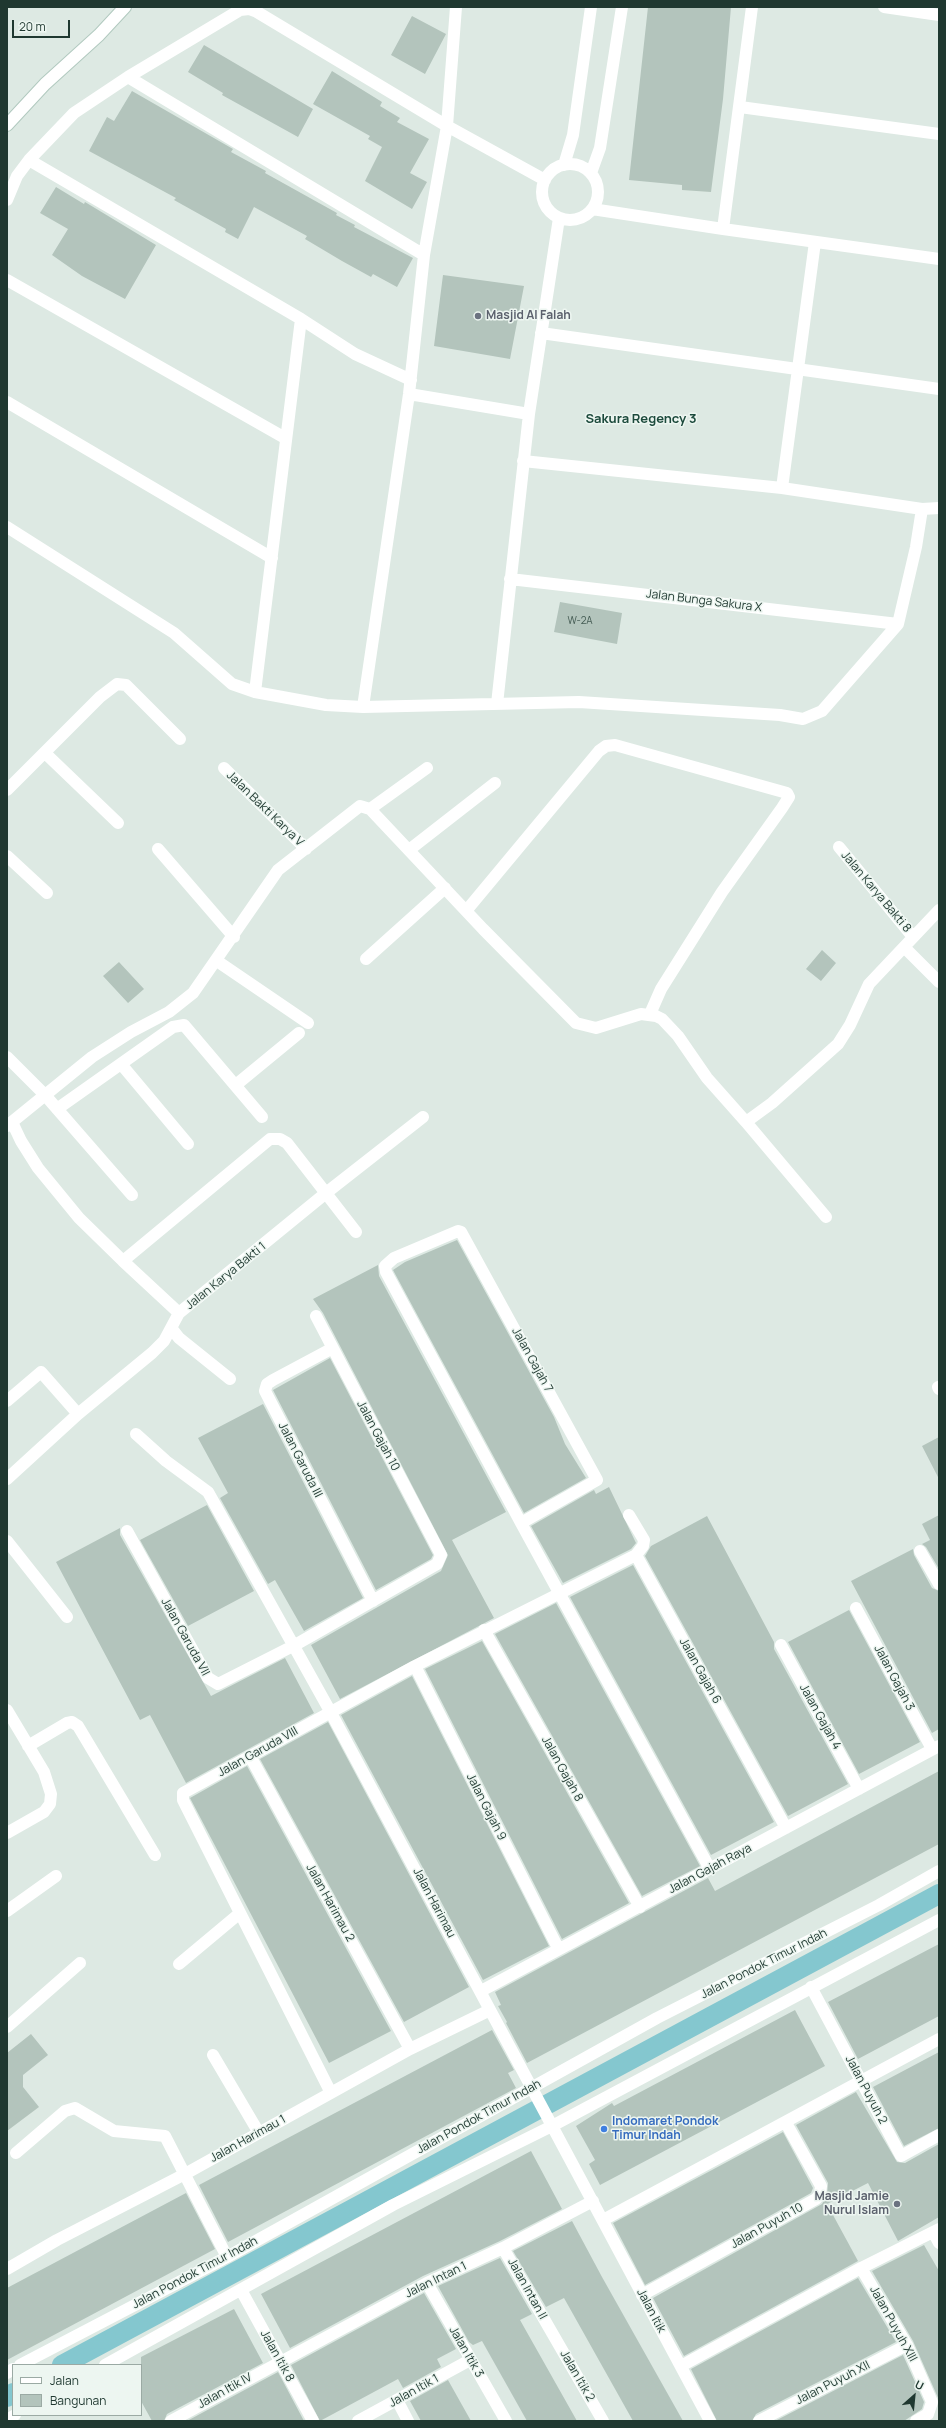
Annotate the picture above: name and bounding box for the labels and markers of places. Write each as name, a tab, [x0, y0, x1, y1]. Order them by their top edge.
place label: Masjid Al Falah	[486, 309, 571, 323]
marker: Masjid Al Falah	[473, 311, 483, 321]
place label: Indomaret Pondok Timur Indah	[612, 2115, 718, 2143]
marker: Indomaret Pondok Timur Indah	[599, 2124, 609, 2134]
place label: Masjid Jamie Nurul Islam	[814, 2190, 889, 2218]
marker: Masjid Jamie Nurul Islam	[892, 2199, 902, 2209]

